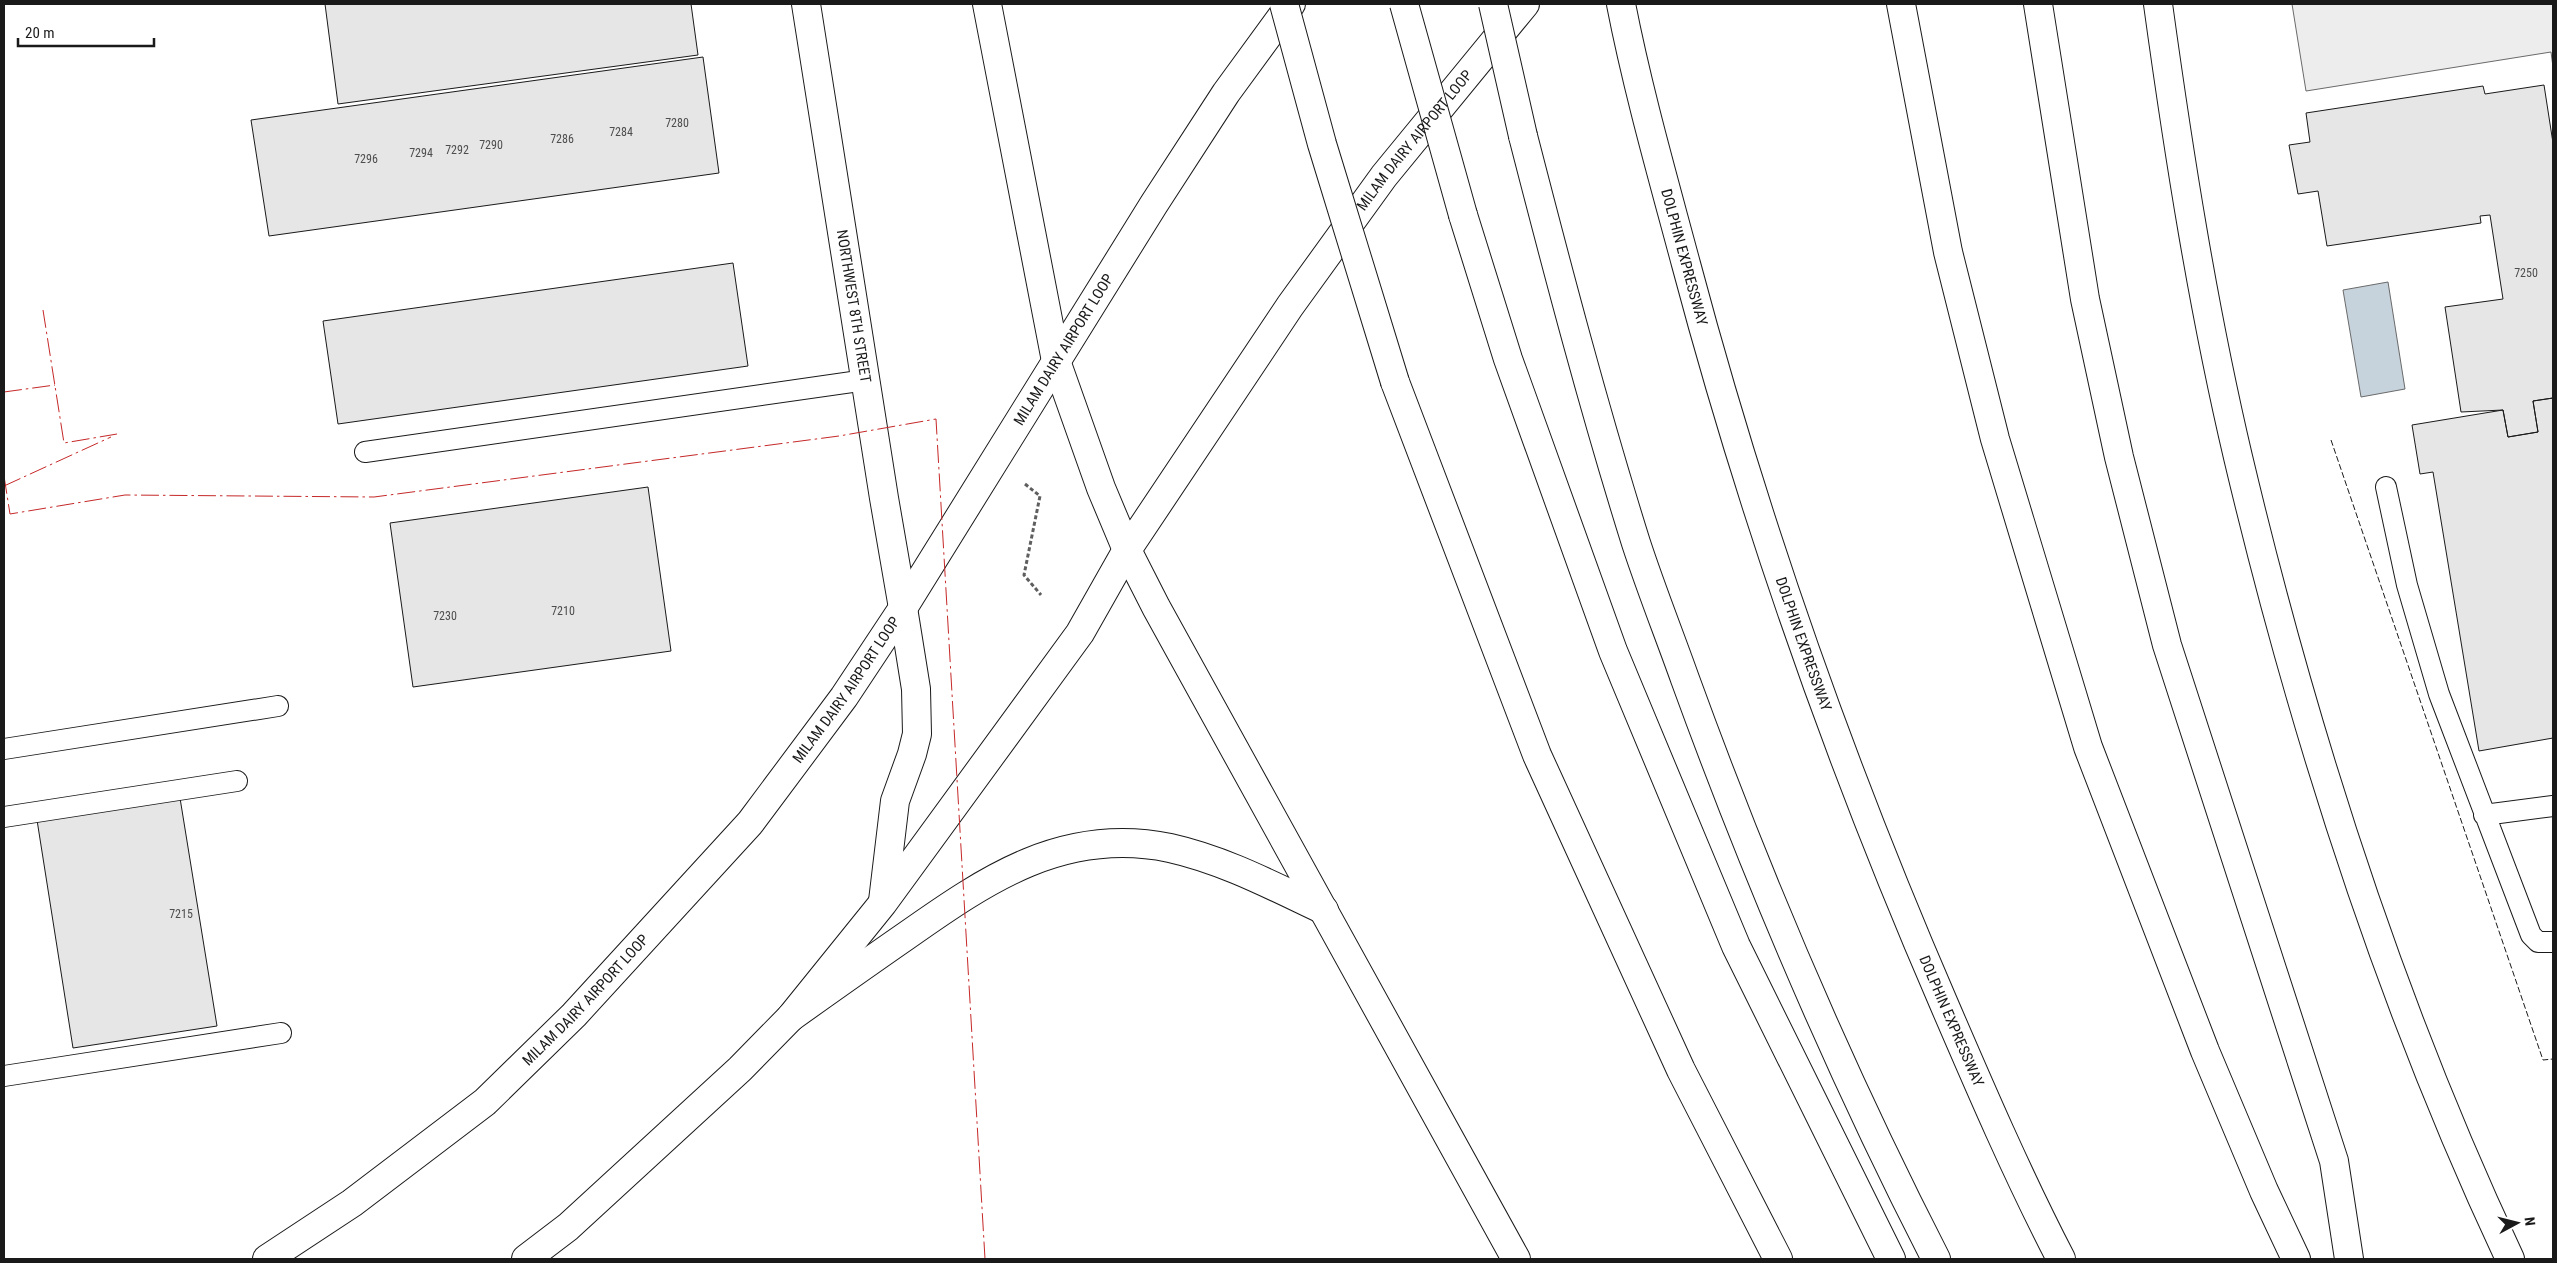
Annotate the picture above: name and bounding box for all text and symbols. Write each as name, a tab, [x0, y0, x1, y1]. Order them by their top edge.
scale bar	[18, 15, 154, 47]
text: 20 m	[25, 24, 55, 42]
street label: MILAM DAIRY AIRPORT LOOP	[1353, 66, 1476, 214]
house number: 7280	[665, 116, 689, 130]
house number: 7284	[609, 125, 633, 139]
house number: 7286	[550, 132, 574, 146]
house number: 7290	[479, 138, 503, 152]
house number: 7292	[445, 143, 469, 157]
house number: 7294	[409, 146, 433, 160]
house number: 7296	[354, 152, 378, 166]
street label: DOLPHIN EXPRESSWAY	[1657, 187, 1711, 328]
street label: NORTHWEST 8TH STREET	[833, 228, 875, 384]
house number: 7250	[2514, 266, 2538, 280]
street label: MILAM DAIRY AIRPORT LOOP	[1010, 271, 1117, 428]
street label: DOLPHIN EXPRESSWAY	[1772, 575, 1835, 714]
house number: 7210	[551, 604, 575, 618]
house number: 7230	[433, 609, 457, 623]
street label: MILAM DAIRY AIRPORT LOOP	[789, 613, 904, 767]
house number: 7215	[169, 907, 193, 921]
street label: MILAM DAIRY AIRPORT LOOP	[519, 931, 652, 1069]
street label: DOLPHIN EXPRESSWAY	[1915, 953, 1988, 1089]
north arrow	[2492, 1198, 2542, 1248]
text: N	[2521, 1216, 2538, 1227]

